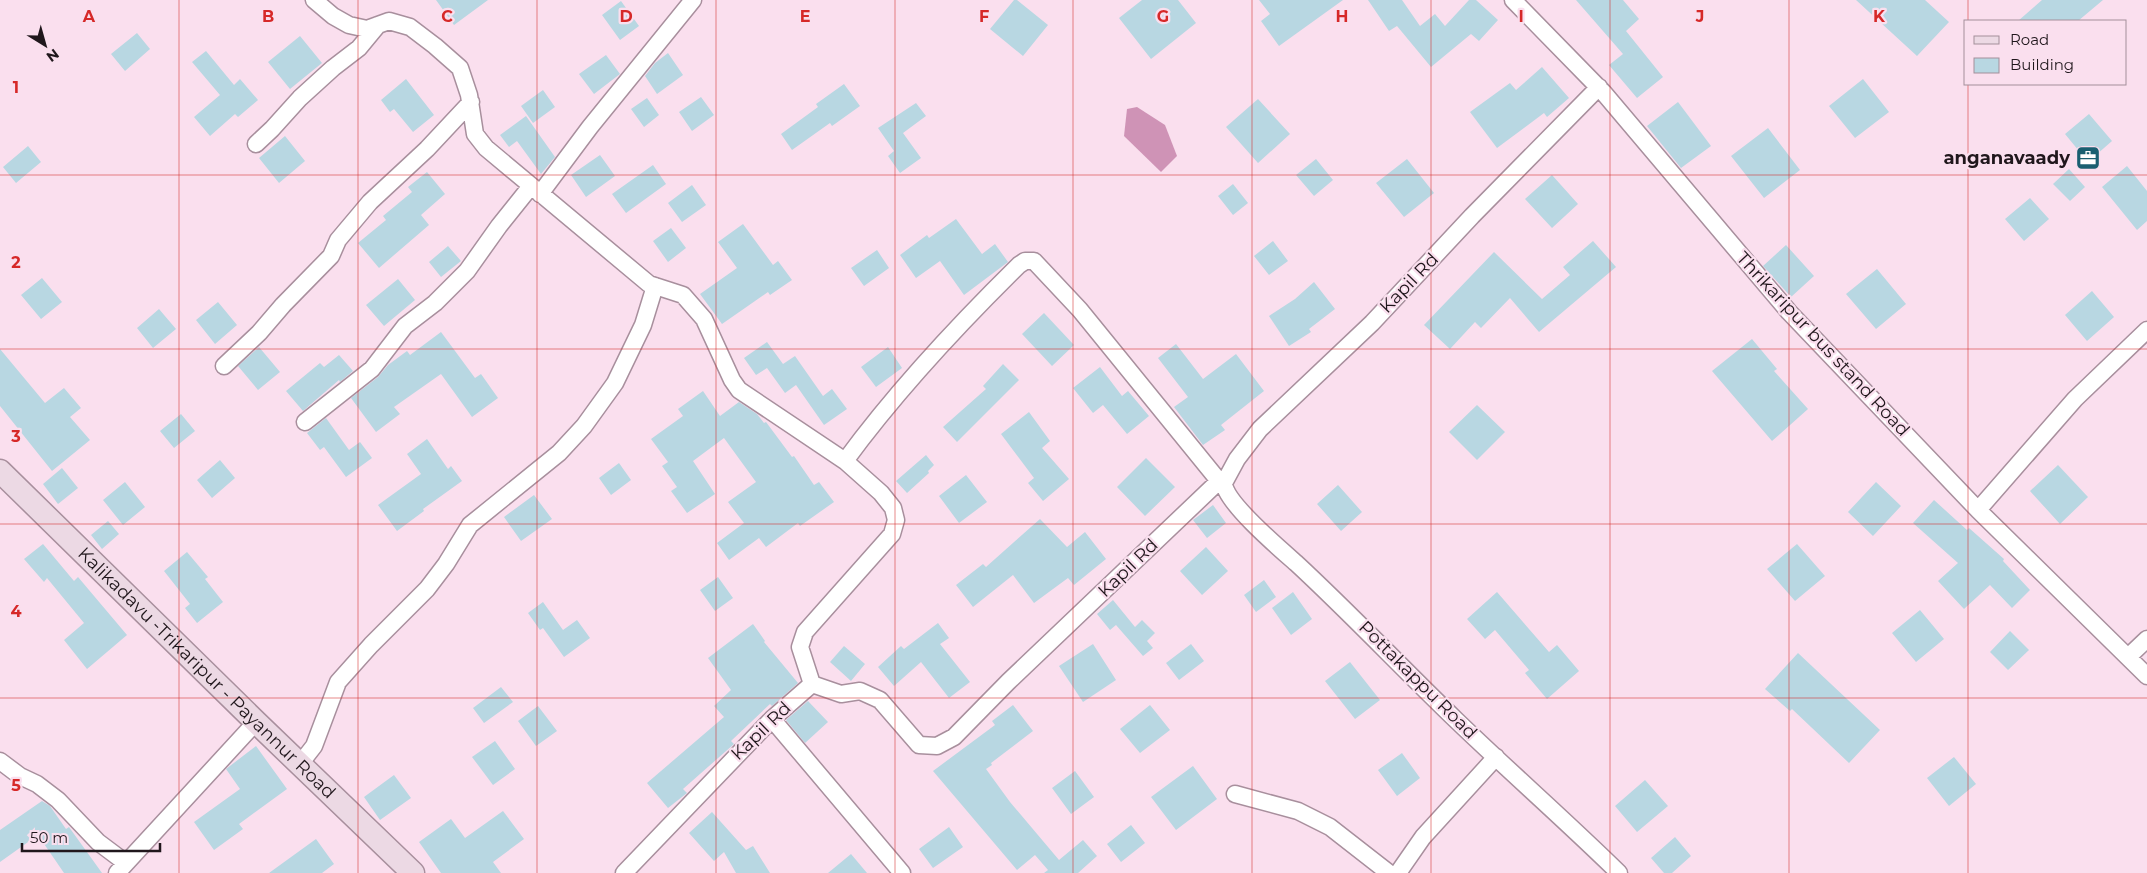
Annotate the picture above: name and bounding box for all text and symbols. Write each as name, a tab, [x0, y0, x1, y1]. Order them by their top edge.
text: A	[82, 7, 96, 26]
text: B	[262, 7, 274, 26]
text: C	[441, 7, 453, 26]
text: D	[619, 7, 633, 26]
text: E	[800, 7, 810, 26]
text: F	[979, 7, 989, 26]
text: G	[1157, 7, 1169, 26]
text: H	[1336, 7, 1348, 26]
text: I	[1518, 7, 1524, 26]
text: J	[1695, 7, 1704, 26]
text: K	[1873, 7, 1886, 26]
north arrow	[20, 20, 70, 70]
legend	[1964, 20, 2127, 85]
text: Road	[2010, 30, 2049, 49]
text: N	[43, 45, 63, 66]
text: Building	[2010, 55, 2074, 74]
text: 1	[13, 78, 19, 97]
office icon: anganavaady	[2075, 145, 2101, 171]
place label: anganavaady	[1943, 147, 2070, 169]
street label: Thrikaripur bus stand Road	[1732, 247, 1914, 441]
street label: Kapil Rd	[1375, 248, 1443, 318]
text: 2	[11, 253, 21, 272]
text: 3	[10, 427, 21, 446]
street label: Kapil Rd	[1093, 534, 1163, 602]
street label: Kalikadavu -Trikaripur - Payannur Road	[73, 543, 340, 803]
text: 4	[10, 602, 22, 621]
street label: Pottakappu Road	[1354, 616, 1482, 744]
street label: Kapil Rd	[726, 697, 796, 765]
text: 5	[11, 776, 21, 795]
scale bar	[22, 820, 160, 852]
text: 50 m	[30, 828, 68, 847]

